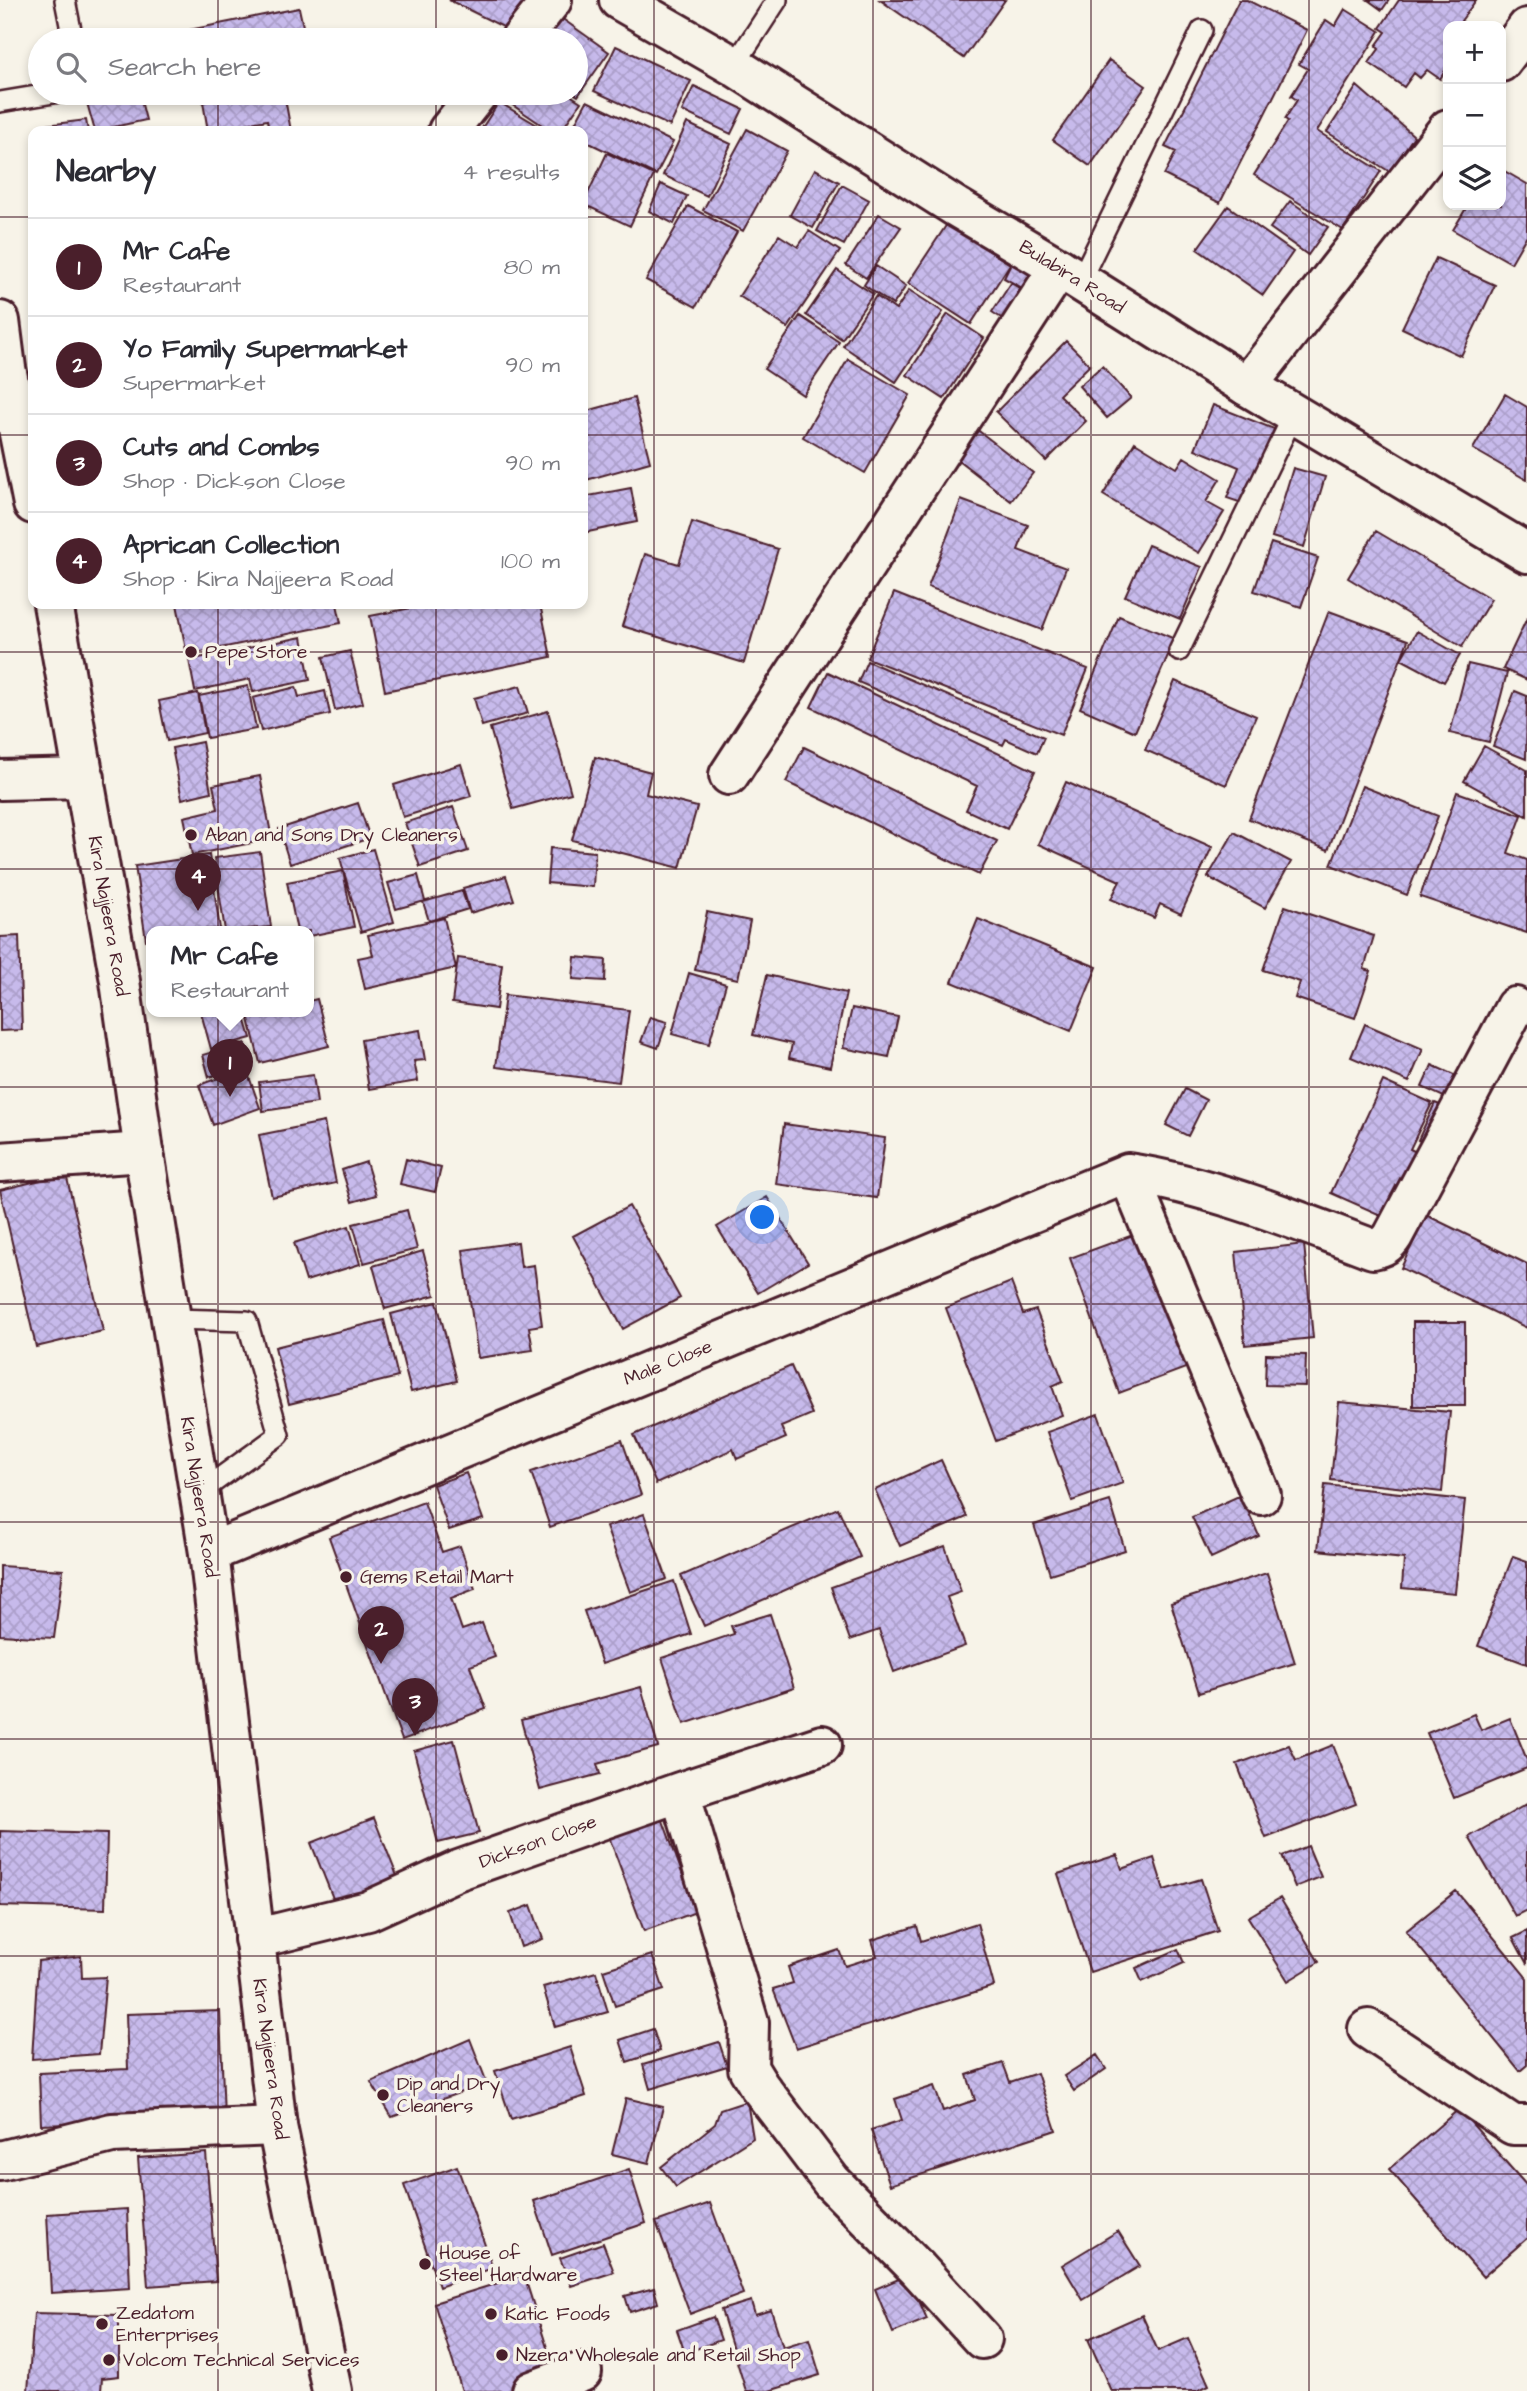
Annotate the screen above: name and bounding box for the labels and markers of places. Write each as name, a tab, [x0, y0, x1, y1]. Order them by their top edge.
place label: Pepe Store	[205, 639, 307, 666]
marker: Pepe Store	[183, 644, 199, 660]
place label: Aban and Sons Dry Cleaners	[205, 822, 458, 850]
marker: Aban and Sons Dry Cleaners	[183, 827, 199, 843]
pin: 4	[175, 853, 221, 911]
pin: 1	[207, 1039, 253, 1097]
place label: Gems Retail Mart	[360, 1564, 514, 1591]
marker: Gems Retail Mart	[338, 1569, 354, 1585]
pin: 2	[358, 1606, 404, 1664]
pin: 3	[392, 1678, 438, 1736]
place label: Dip and Dry Cleaners	[397, 2071, 501, 2120]
marker: Dip and Dry Cleaners	[375, 2087, 391, 2103]
place label: House of Steel Hardware	[439, 2240, 577, 2289]
marker: House of Steel Hardware	[417, 2256, 433, 2272]
place label: Zedatom Enterprises	[116, 2300, 218, 2349]
place label: Katic Foods	[505, 2301, 610, 2328]
marker: Katic Foods	[483, 2306, 499, 2322]
marker: Zedatom Enterprises	[94, 2316, 110, 2332]
place label: Nzera Wholesale and Retail Shop	[516, 2342, 801, 2369]
place label: Volcom Technical Services	[123, 2347, 359, 2374]
marker: Nzera Wholesale and Retail Shop	[494, 2347, 510, 2363]
marker: Volcom Technical Services	[101, 2352, 117, 2368]

